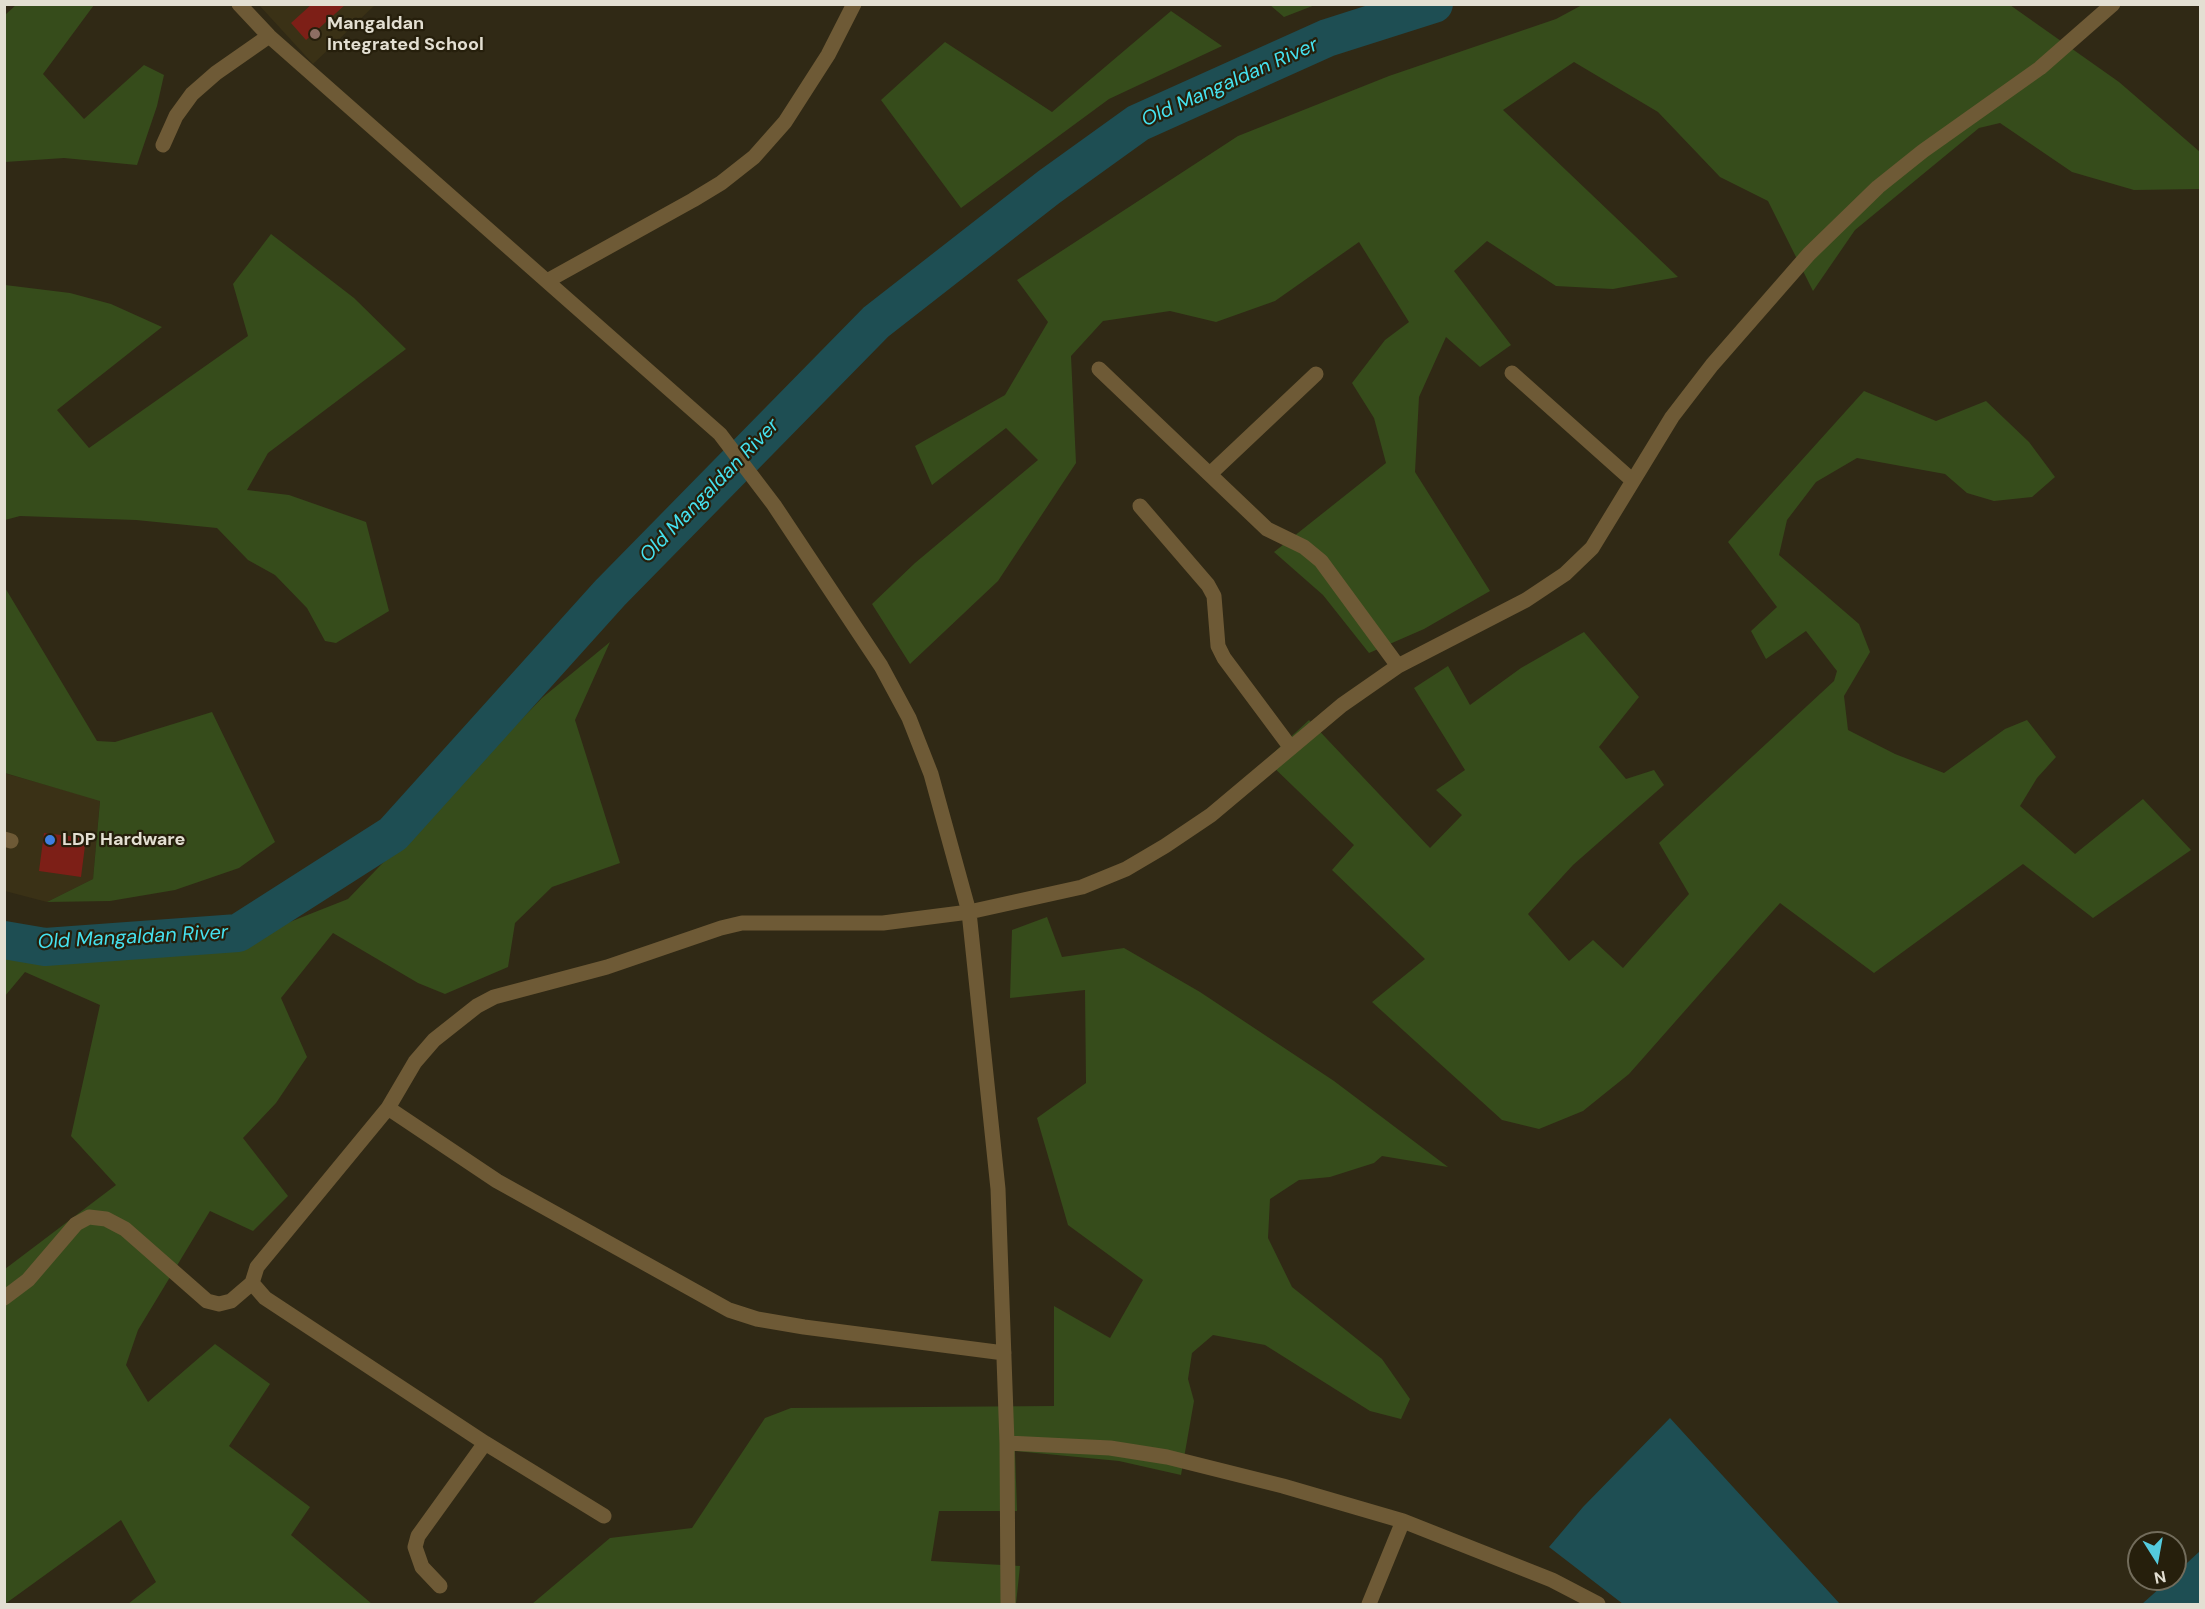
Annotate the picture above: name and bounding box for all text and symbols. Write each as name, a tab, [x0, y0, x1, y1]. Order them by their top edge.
place label: Mangaldan Integrated School	[327, 13, 484, 56]
marker: Mangaldan Integrated School	[308, 27, 322, 41]
water label: Old Mangaldan River	[1138, 33, 1322, 133]
water label: Old Mangaldan River	[635, 414, 785, 568]
place label: LDP Hardware	[62, 829, 185, 851]
marker: LDP Hardware	[43, 833, 57, 847]
water label: Old Mangaldan River	[37, 921, 229, 955]
north arrow	[2127, 1531, 2187, 1591]
text: N	[2152, 1566, 2168, 1589]

